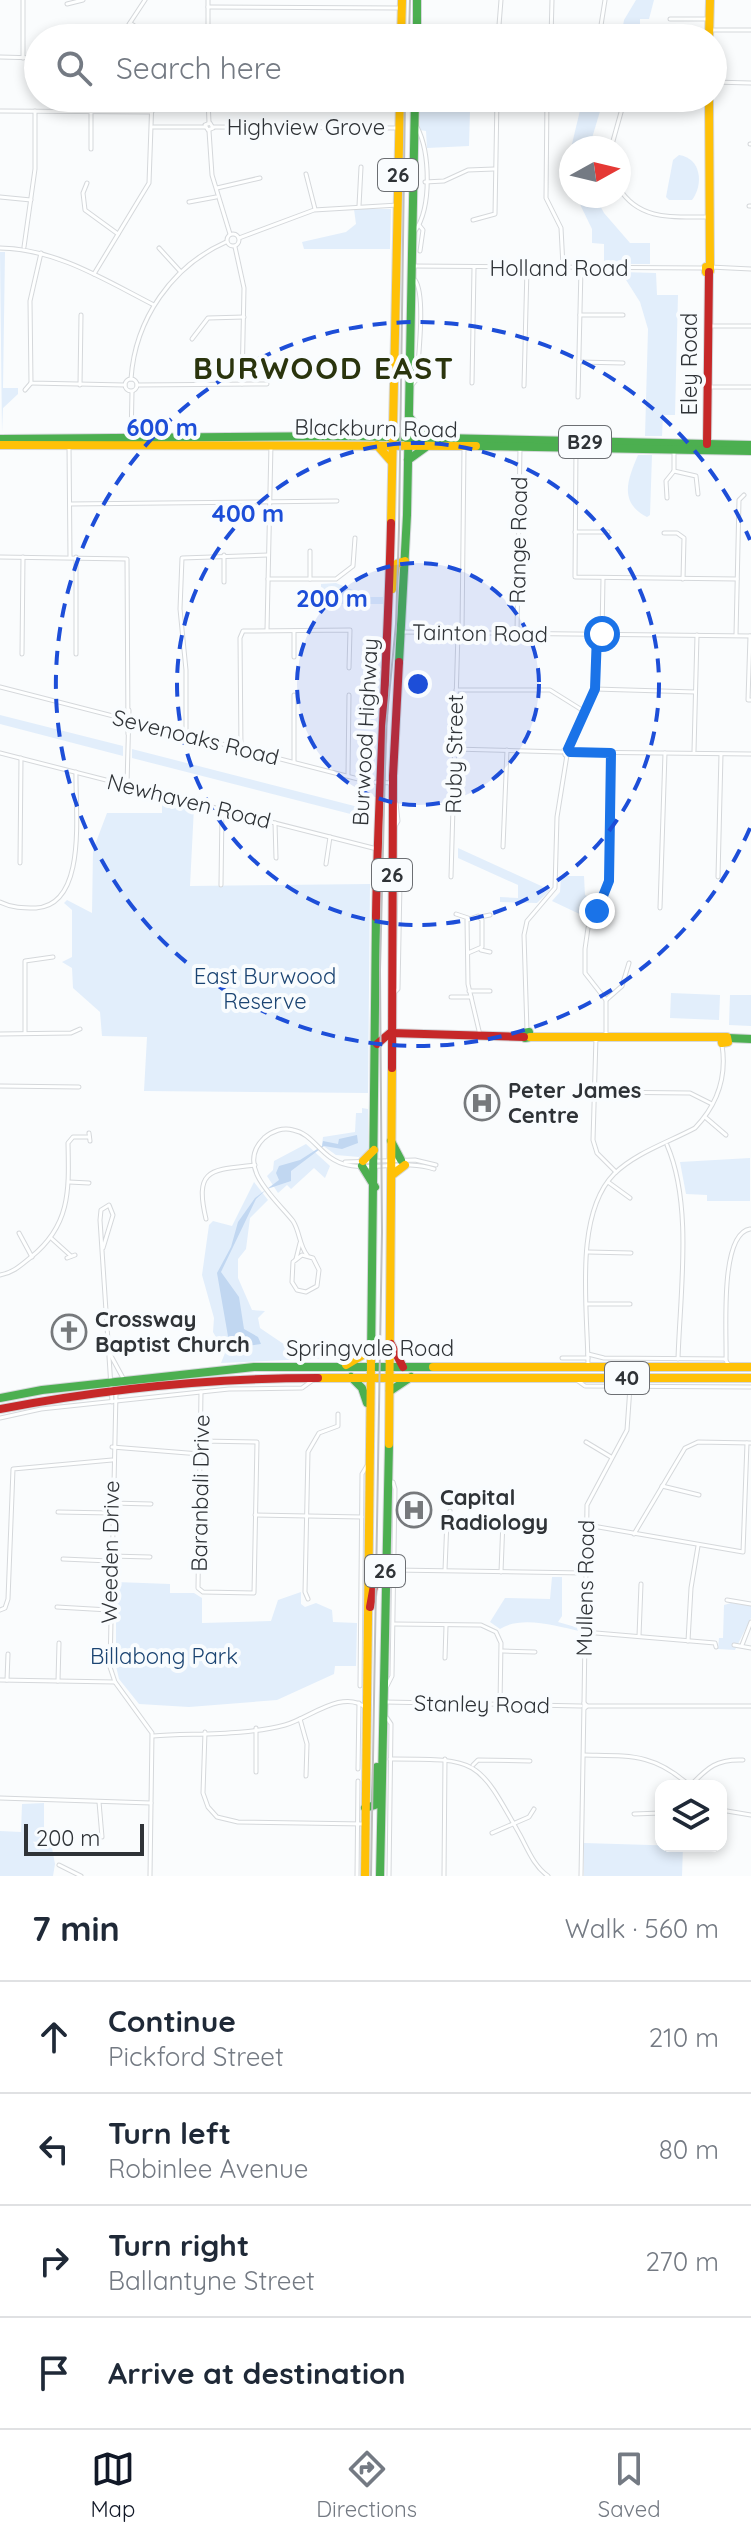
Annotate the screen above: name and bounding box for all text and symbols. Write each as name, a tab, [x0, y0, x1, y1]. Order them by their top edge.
search box	[24, 24, 727, 112]
icon: search	[52, 46, 96, 90]
text: Search here	[116, 49, 282, 87]
street label: Highview Grove	[227, 113, 385, 141]
north arrow	[559, 136, 631, 208]
road number: 26	[378, 159, 418, 191]
street label: Holland Road	[489, 254, 629, 282]
street label: Eley Road	[675, 313, 703, 415]
district label: BURWOOD EAST	[193, 349, 455, 387]
text: 600 m	[126, 412, 198, 442]
street label: Blackburn Road	[294, 413, 458, 443]
road number: B29	[559, 426, 611, 458]
street label: Range Road	[503, 476, 533, 604]
text: 400 m	[212, 498, 284, 528]
text: 200 m	[296, 583, 368, 613]
route start	[584, 616, 620, 652]
street label: Tainton Road	[412, 618, 548, 648]
street label: Burwood Highway	[346, 637, 384, 827]
centre of rings	[404, 670, 432, 698]
street label: Ruby Street	[439, 694, 469, 814]
street label: Sevenoaks Road	[110, 703, 282, 771]
street label: Newhaven Road	[104, 767, 274, 835]
road number: 26	[372, 859, 412, 891]
route end	[579, 893, 615, 929]
park label: East Burwood Reserve	[194, 962, 336, 1015]
place label: Peter James Centre	[508, 1076, 641, 1129]
hospital icon: Peter James Centre	[463, 1084, 501, 1122]
place label: Crossway Baptist Church	[95, 1305, 250, 1358]
church icon: Crossway Baptist Church	[50, 1313, 88, 1351]
street label: Springvale Road	[286, 1334, 454, 1362]
road number: 40	[605, 1362, 649, 1394]
street label: Baranbali Drive	[185, 1414, 215, 1572]
street label: Weeden Drive	[95, 1480, 125, 1624]
place label: Capital Radiology	[440, 1483, 548, 1536]
hospital icon: Capital Radiology	[395, 1491, 433, 1529]
street label: Mullens Road	[570, 1519, 600, 1657]
road number: 26	[365, 1555, 405, 1587]
park label: Billabong Park	[90, 1642, 238, 1670]
street label: Stanley Road	[414, 1689, 550, 1719]
map controls	[655, 1780, 727, 1852]
button: layers	[655, 1780, 727, 1852]
scale bar	[24, 1820, 144, 1856]
text: 200 m	[36, 1824, 100, 1852]
text: 7 min	[32, 1907, 120, 1950]
text: Walk · 560 m	[565, 1912, 719, 1945]
text: Continue	[108, 2002, 236, 2040]
icon: ahead	[32, 2015, 76, 2059]
text: 210 m	[649, 2021, 719, 2054]
text: Pickford Street	[108, 2040, 284, 2073]
text: Turn left	[108, 2114, 231, 2152]
icon: left	[32, 2127, 76, 2171]
text: 80 m	[659, 2133, 719, 2166]
text: Robinlee Avenue	[108, 2152, 308, 2185]
text: Turn right	[108, 2226, 249, 2264]
icon: right	[32, 2239, 76, 2283]
text: 270 m	[645, 2245, 719, 2278]
text: Ballantyne Street	[108, 2264, 315, 2297]
icon: arrive	[32, 2351, 76, 2395]
text: Arrive at destination	[108, 2354, 406, 2392]
tab: Map	[90, 2447, 135, 2523]
tab: Directions	[316, 2447, 417, 2523]
tab: Saved	[598, 2447, 661, 2523]

